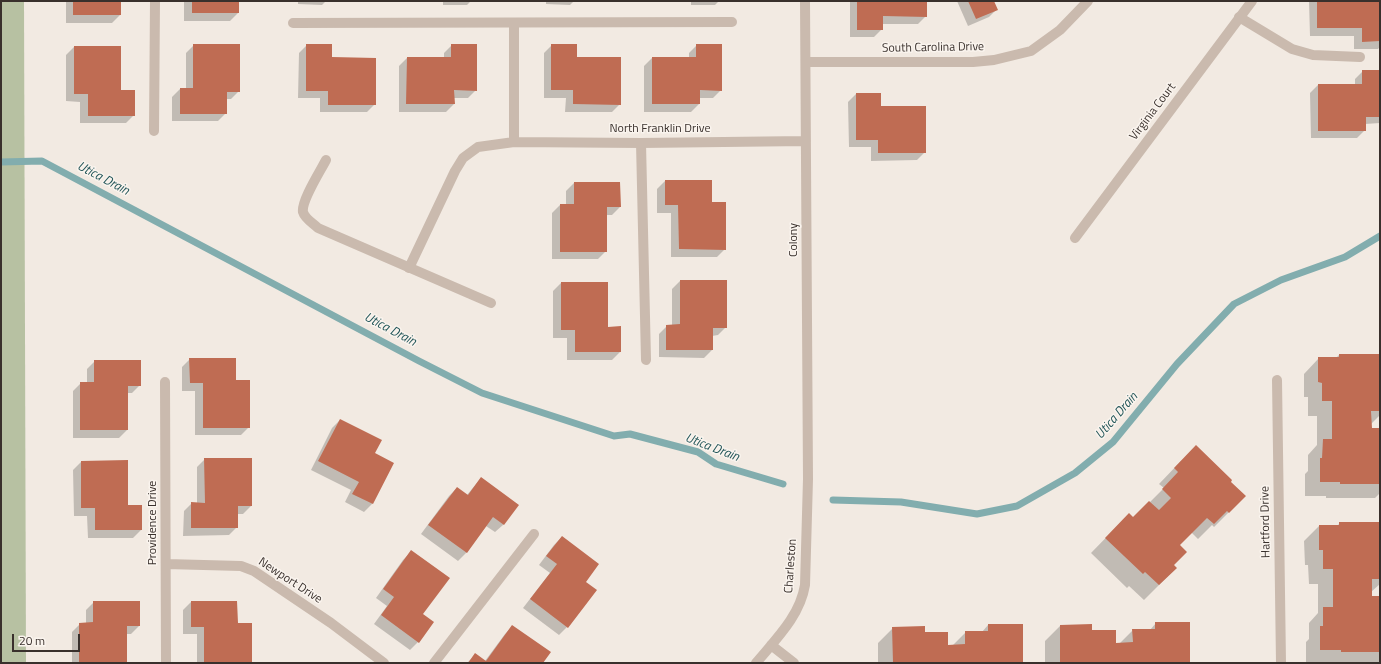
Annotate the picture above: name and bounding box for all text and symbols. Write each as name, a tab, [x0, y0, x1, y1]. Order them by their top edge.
street label: South Carolina Drive	[882, 40, 984, 56]
street label: Virginia Court	[1127, 81, 1179, 143]
street label: North Franklin Drive	[610, 122, 710, 136]
water label: Utica Drain	[74, 159, 132, 199]
street label: Colony	[787, 223, 801, 257]
water label: Utica Drain	[361, 310, 419, 350]
water label: Utica Drain	[1093, 390, 1141, 442]
water label: Utica Drain	[683, 431, 741, 465]
street label: Providence Drive	[146, 481, 160, 565]
street label: Hartford Drive	[1258, 486, 1274, 558]
street label: Charleston	[782, 538, 800, 594]
street label: Newport Drive	[255, 555, 325, 607]
scale bar	[14, 626, 82, 652]
text: 20 m	[19, 631, 45, 650]

